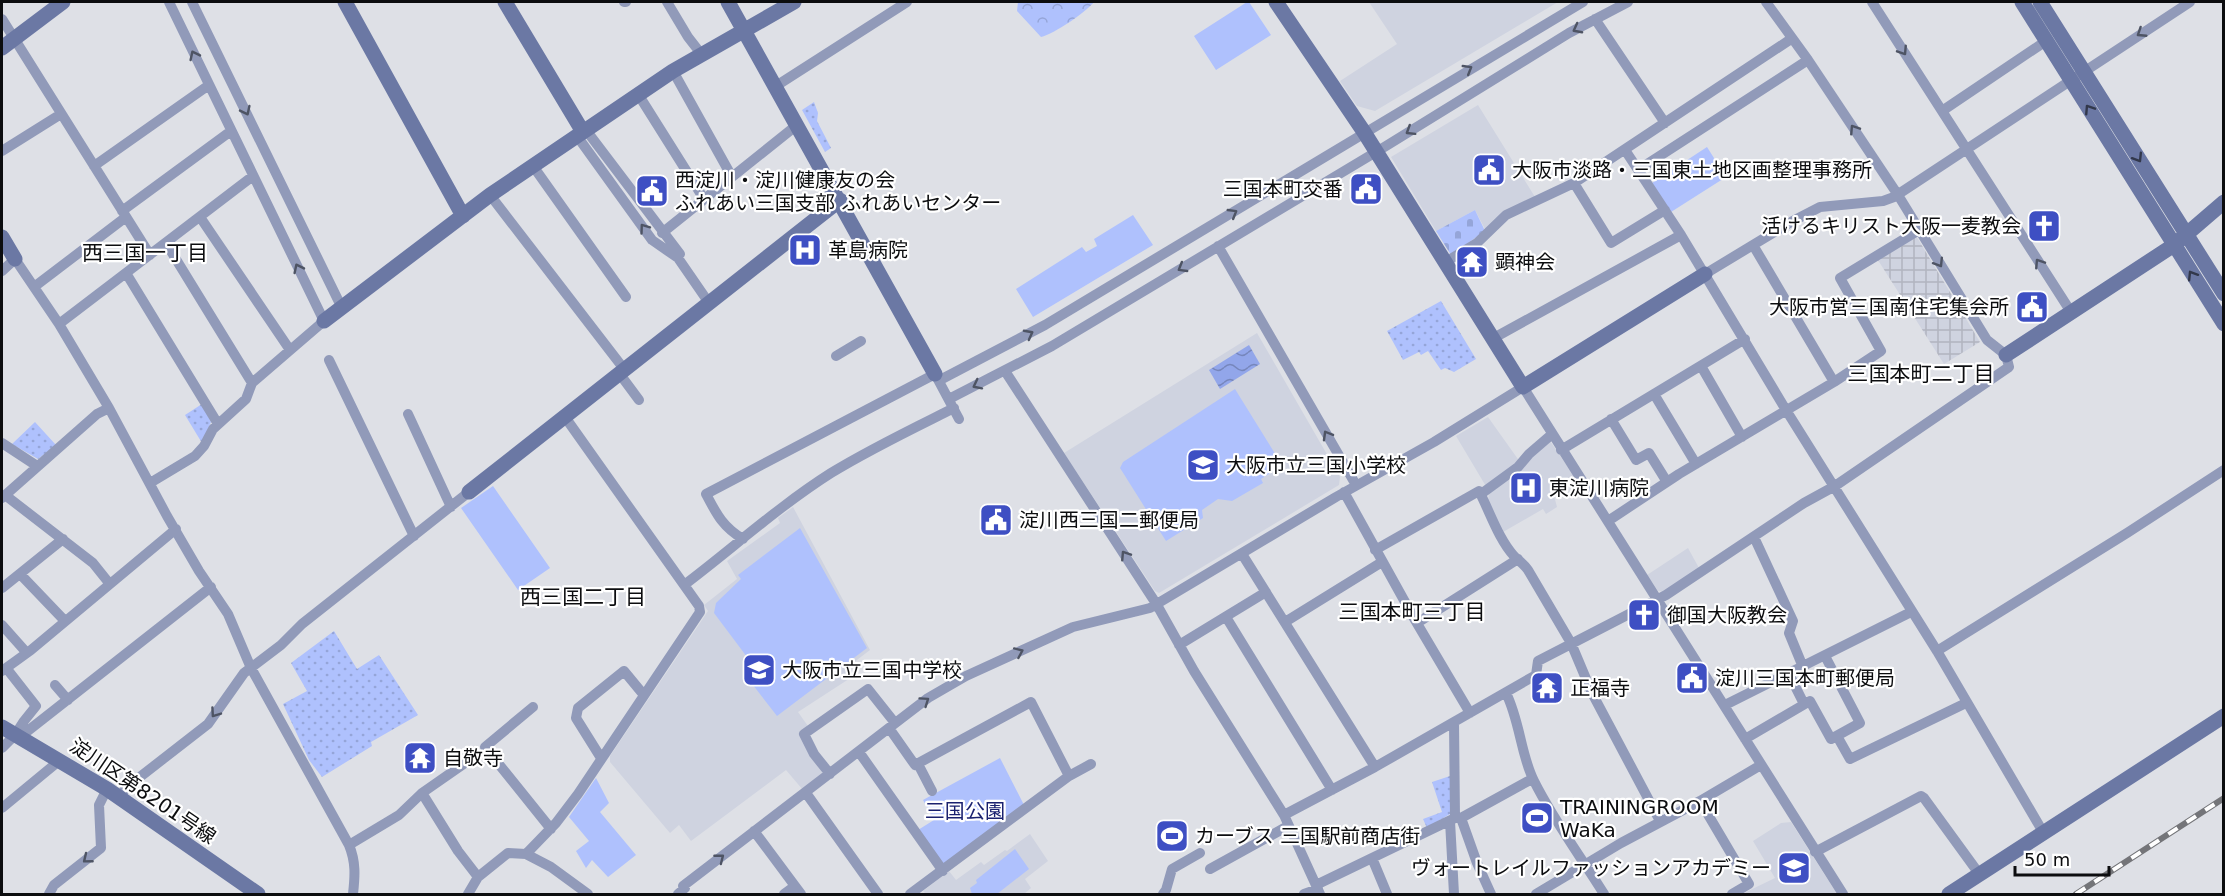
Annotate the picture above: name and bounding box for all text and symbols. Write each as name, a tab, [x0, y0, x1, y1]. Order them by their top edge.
one-way arrow	[1572, 22, 1583, 33]
one-way arrow	[2136, 26, 2147, 37]
one-way arrow	[1896, 44, 1907, 55]
one-way arrow	[190, 51, 202, 62]
one-way arrow	[1462, 65, 1472, 77]
one-way arrow	[238, 104, 250, 115]
one-way arrow	[2085, 105, 2096, 116]
one-way arrow	[1406, 124, 1416, 136]
one-way arrow	[1850, 124, 1861, 135]
one-way arrow	[2131, 151, 2142, 162]
public building icon: 大阪市淡路・三国東土地区画整理事務所	[1471, 152, 1507, 188]
place label: 大阪市淡路・三国東土地区画整理事務所	[1512, 158, 1872, 182]
place label: 西淀川・淀川健康友の会 ふれあい三国支部 ふれあいセンター	[675, 168, 1001, 215]
public building icon: 三国本町交番	[1348, 171, 1384, 207]
public building icon: 西淀川・淀川健康友の会 ふれあい三国支部 ふれあいセンター	[634, 173, 670, 209]
place label: 三国本町交番	[1223, 177, 1343, 201]
one-way arrow	[1227, 208, 1237, 220]
church icon: 活けるキリスト大阪一麦教会	[2026, 208, 2062, 244]
place label: 活けるキリスト大阪一麦教会	[1761, 214, 2021, 238]
one-way arrow	[640, 224, 651, 235]
hospital icon: 革島病院	[787, 232, 823, 268]
place label: 革島病院	[828, 238, 908, 262]
district label: 西三国一丁目	[82, 241, 208, 265]
temple icon: 顕神会	[1454, 244, 1490, 280]
place label: 顕神会	[1495, 250, 1555, 274]
one-way arrow	[1932, 257, 1944, 267]
one-way arrow	[2036, 259, 2047, 270]
one-way arrow	[1178, 260, 1188, 272]
one-way arrow	[294, 264, 306, 275]
one-way arrow	[2188, 271, 2200, 281]
public building icon: 大阪市営三国南住宅集会所	[2014, 289, 2050, 325]
place label: 大阪市営三国南住宅集会所	[1769, 295, 2009, 319]
one-way arrow	[1023, 330, 1033, 341]
district label: 三国本町二丁目	[1848, 362, 1995, 386]
one-way arrow	[973, 378, 983, 389]
one-way arrow	[1323, 431, 1334, 441]
school or university icon: 大阪市立三国小学校	[1185, 447, 1221, 483]
place label: 大阪市立三国小学校	[1226, 453, 1406, 477]
hospital icon: 東淀川病院	[1508, 470, 1544, 506]
place label: 東淀川病院	[1549, 476, 1649, 500]
public building icon: 淀川西三国二郵便局	[978, 502, 1014, 538]
place label: 淀川西三国二郵便局	[1019, 508, 1199, 532]
one-way arrow	[1121, 551, 1132, 562]
district label: 西三国二丁目	[520, 585, 646, 609]
church icon: 御国大阪教会	[1626, 597, 1662, 633]
district label: 三国本町三丁目	[1339, 600, 1486, 624]
place label: 御国大阪教会	[1667, 603, 1787, 627]
one-way arrow	[1013, 647, 1024, 659]
school or university icon: 大阪市立三国中学校	[741, 652, 777, 688]
place label: 大阪市立三国中学校	[782, 658, 962, 682]
public building icon: 淀川三国本町郵便局	[1674, 660, 1710, 696]
place label: 淀川三国本町郵便局	[1715, 666, 1895, 690]
temple icon: 正福寺	[1529, 670, 1565, 706]
place label: 正福寺	[1570, 676, 1630, 700]
one-way arrow	[918, 697, 929, 708]
one-way arrow	[211, 707, 222, 718]
street label: 淀川区第8201号線	[65, 733, 221, 849]
temple icon: 自敬寺	[402, 740, 438, 776]
place label: 自敬寺	[443, 746, 503, 770]
place label: TRAININGROOM WaKa	[1559, 795, 1719, 842]
park label: 三国公園	[925, 799, 1005, 823]
sports icon: TRAININGROOM WaKa	[1519, 800, 1555, 836]
sports icon: カーブス 三国駅前商店街	[1154, 818, 1190, 854]
place label: カーブス 三国駅前商店街	[1195, 824, 1420, 848]
scale bar	[2015, 839, 2110, 877]
text: 50 m	[2024, 849, 2070, 870]
school or university icon: ヴォートレイルファッションアカデミー	[1776, 850, 1812, 886]
one-way arrow	[82, 852, 93, 863]
one-way arrow	[713, 854, 724, 865]
place label: ヴォートレイルファッションアカデミー	[1411, 856, 1771, 880]

